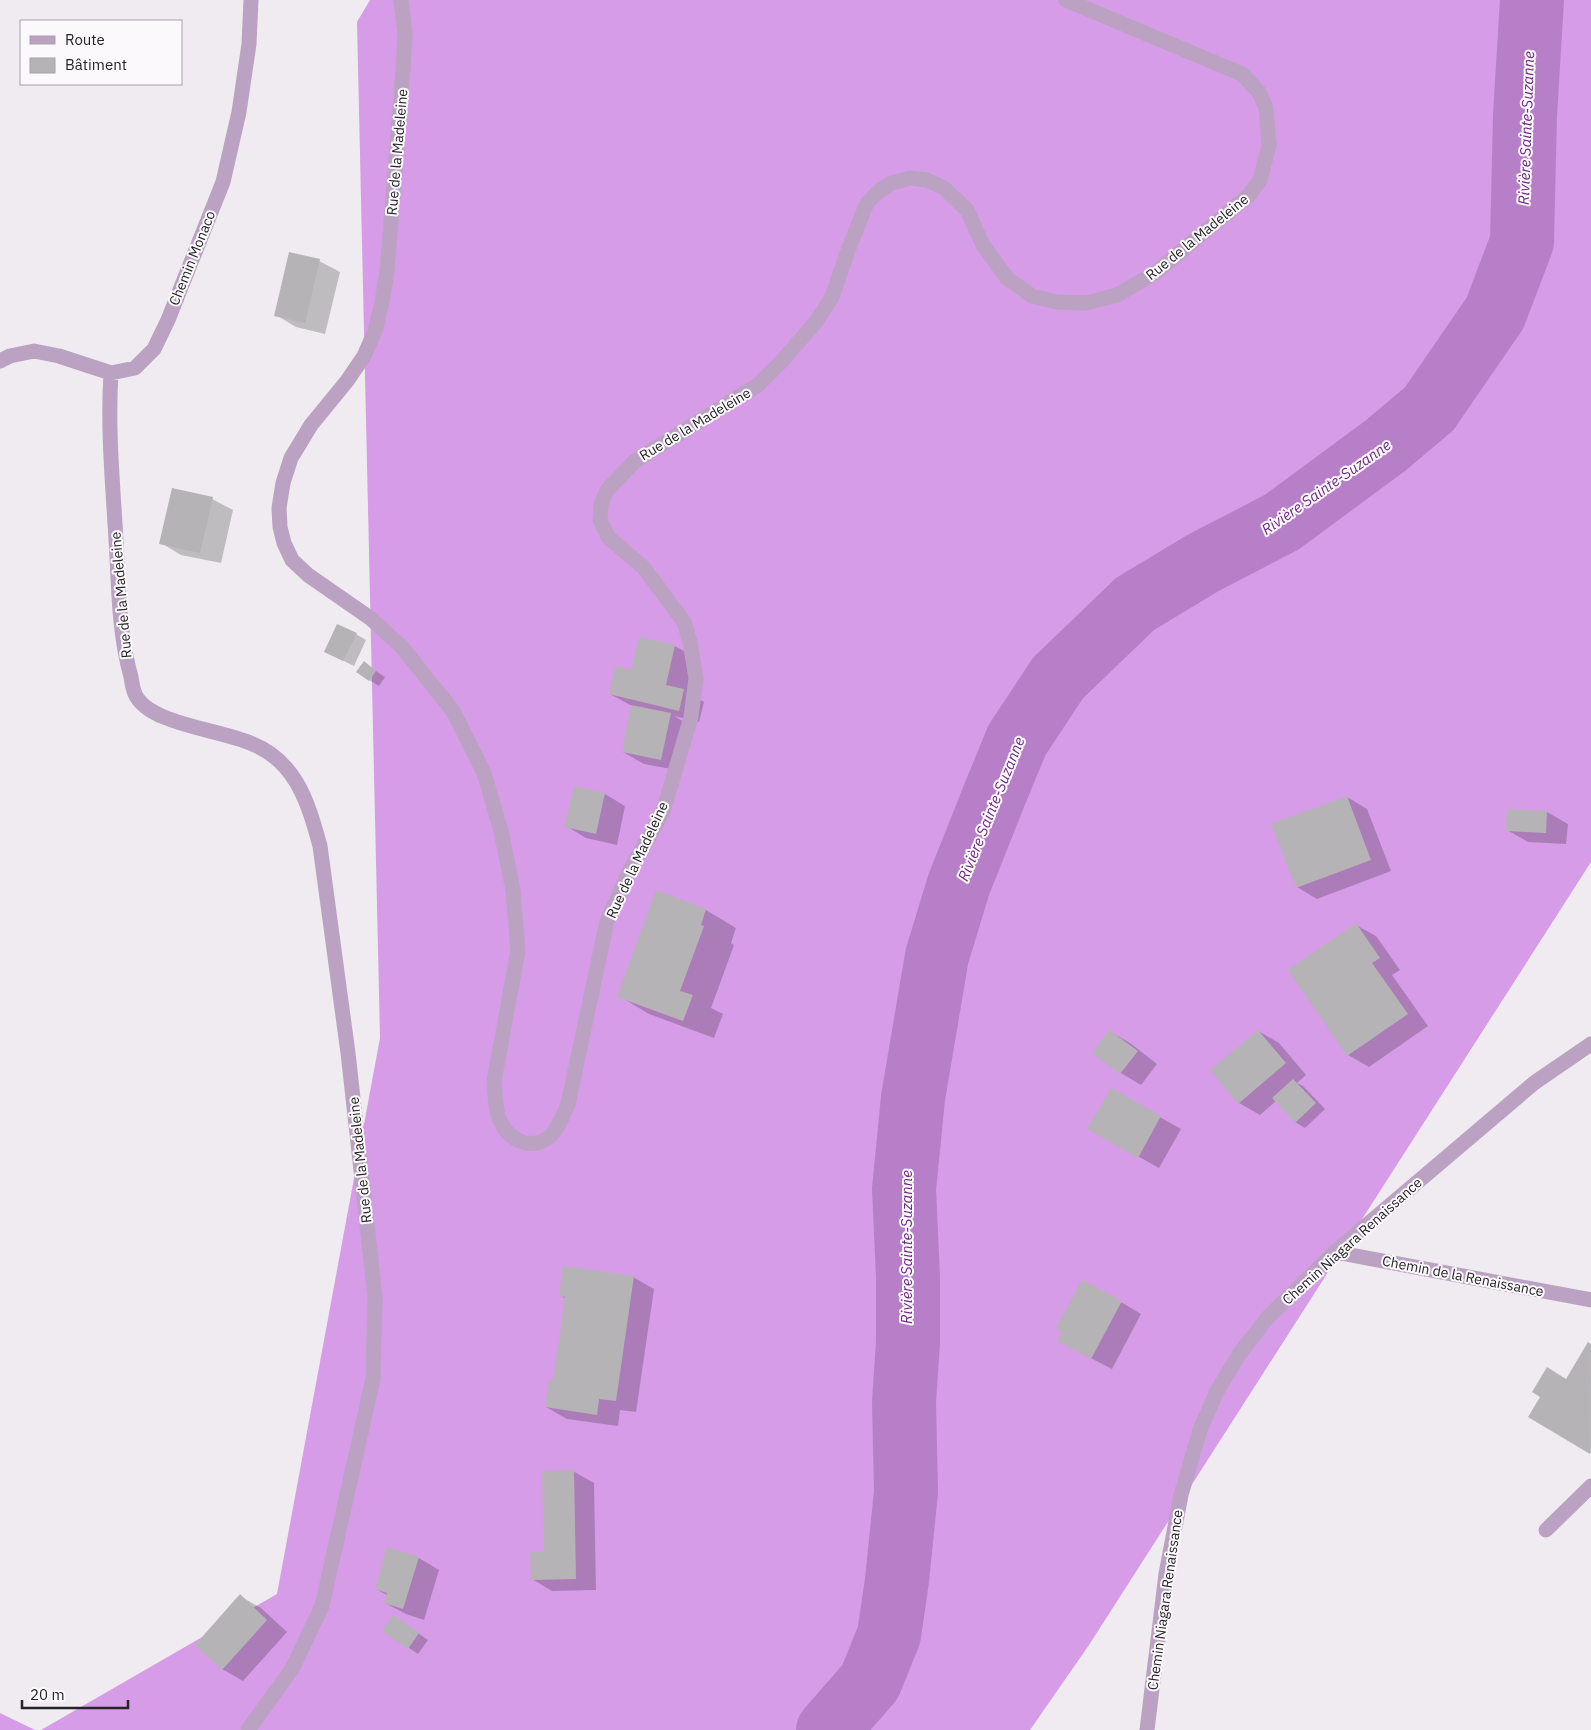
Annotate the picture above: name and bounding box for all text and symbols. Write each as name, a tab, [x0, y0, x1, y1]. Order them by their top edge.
legend	[20, 20, 182, 85]
text: Route	[65, 30, 105, 49]
water label: Rivière Sainte-Suzanne	[1514, 50, 1538, 205]
text: Bâtiment	[65, 55, 127, 74]
street label: Rue de la Madeleine	[383, 88, 412, 216]
street label: Rue de la Madeleine	[1142, 190, 1252, 284]
street label: Chemin Monaco	[165, 208, 219, 308]
street label: Rue de la Madeleine	[636, 383, 754, 464]
water label: Rivière Sainte-Suzanne	[1258, 435, 1395, 539]
street label: Rue de la Madeleine	[106, 531, 135, 659]
water label: Rivière Sainte-Suzanne	[953, 734, 1029, 884]
street label: Rue de la Madeleine	[602, 798, 672, 921]
street label: Rue de la Madeleine	[344, 1096, 376, 1224]
water label: Rivière Sainte-Suzanne	[897, 1170, 916, 1324]
street label: Chemin Niagara Renaissance	[1278, 1173, 1426, 1309]
street label: Chemin de la Renaissance	[1381, 1252, 1546, 1301]
street label: Chemin Niagara Renaissance	[1143, 1508, 1187, 1691]
scale bar	[22, 1678, 129, 1710]
text: 20 m	[30, 1685, 65, 1704]

